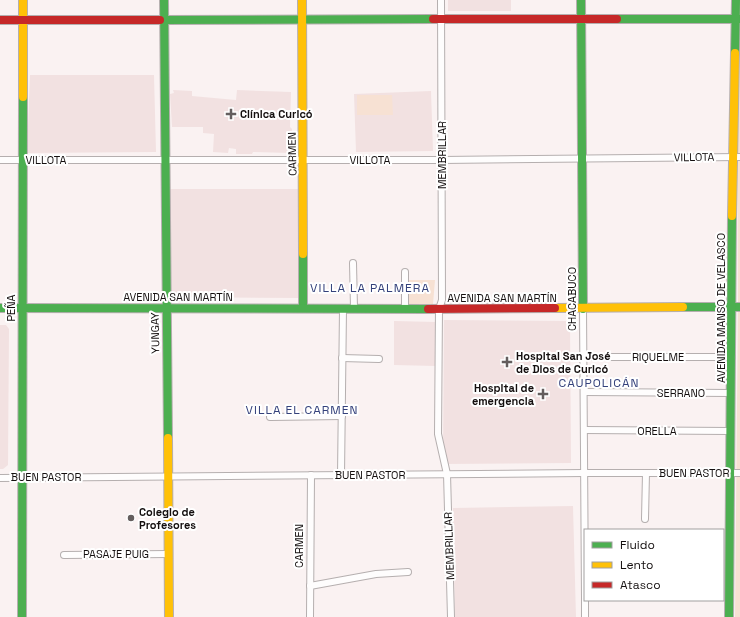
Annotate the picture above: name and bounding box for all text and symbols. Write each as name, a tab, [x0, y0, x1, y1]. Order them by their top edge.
place label: Clínica Curicó	[240, 107, 313, 121]
marker: Clínica Curicó	[225, 108, 237, 120]
street label: MEMBRILLAR	[435, 121, 449, 189]
street label: CARMEN	[285, 132, 299, 176]
street label: VILLOTA	[673, 150, 715, 164]
street label: VILLOTA	[26, 153, 67, 167]
street label: VILLOTA	[350, 153, 391, 167]
street label: AVENIDA MANSO DE VELASCO	[714, 233, 728, 383]
street label: CHACABUCO	[565, 267, 579, 331]
district label: VILLA LA PALMERA	[310, 280, 430, 296]
street label: AVENIDA SAN MARTÍN	[123, 290, 233, 304]
street label: AVENIDA SAN MARTÍN	[447, 291, 557, 305]
street label: PEÑA	[4, 294, 18, 322]
street label: YUNGAY	[148, 312, 162, 354]
place label: Hospital San José de Dios de Curicó	[516, 349, 610, 376]
street label: RIQUELME	[632, 350, 684, 364]
marker: Hospital San José de Dios de Curicó	[501, 356, 513, 368]
district label: CAUPOLICÁN	[559, 375, 639, 391]
place label: Hospital de emergencia	[472, 381, 535, 408]
street label: SERRANO	[657, 386, 705, 400]
marker: Hospital de emergencia	[537, 388, 549, 400]
district label: VILLA EL CARMEN	[246, 402, 358, 418]
street label: ORELLA	[637, 424, 677, 438]
street label: BUEN PASTOR	[659, 466, 729, 480]
street label: BUEN PASTOR	[335, 468, 405, 482]
street label: BUEN PASTOR	[11, 470, 81, 484]
place label: Colegio de Profesores	[139, 505, 196, 532]
street label: MEMBRILLAR	[441, 512, 457, 580]
marker: Colegio de Profesores	[126, 513, 136, 523]
street label: CARMEN	[292, 524, 306, 568]
legend	[584, 529, 724, 601]
text: Fluido	[620, 537, 655, 553]
street label: PASAJE PUIG	[83, 547, 149, 561]
text: Lento	[620, 557, 654, 573]
text: Atasco	[620, 577, 661, 593]

